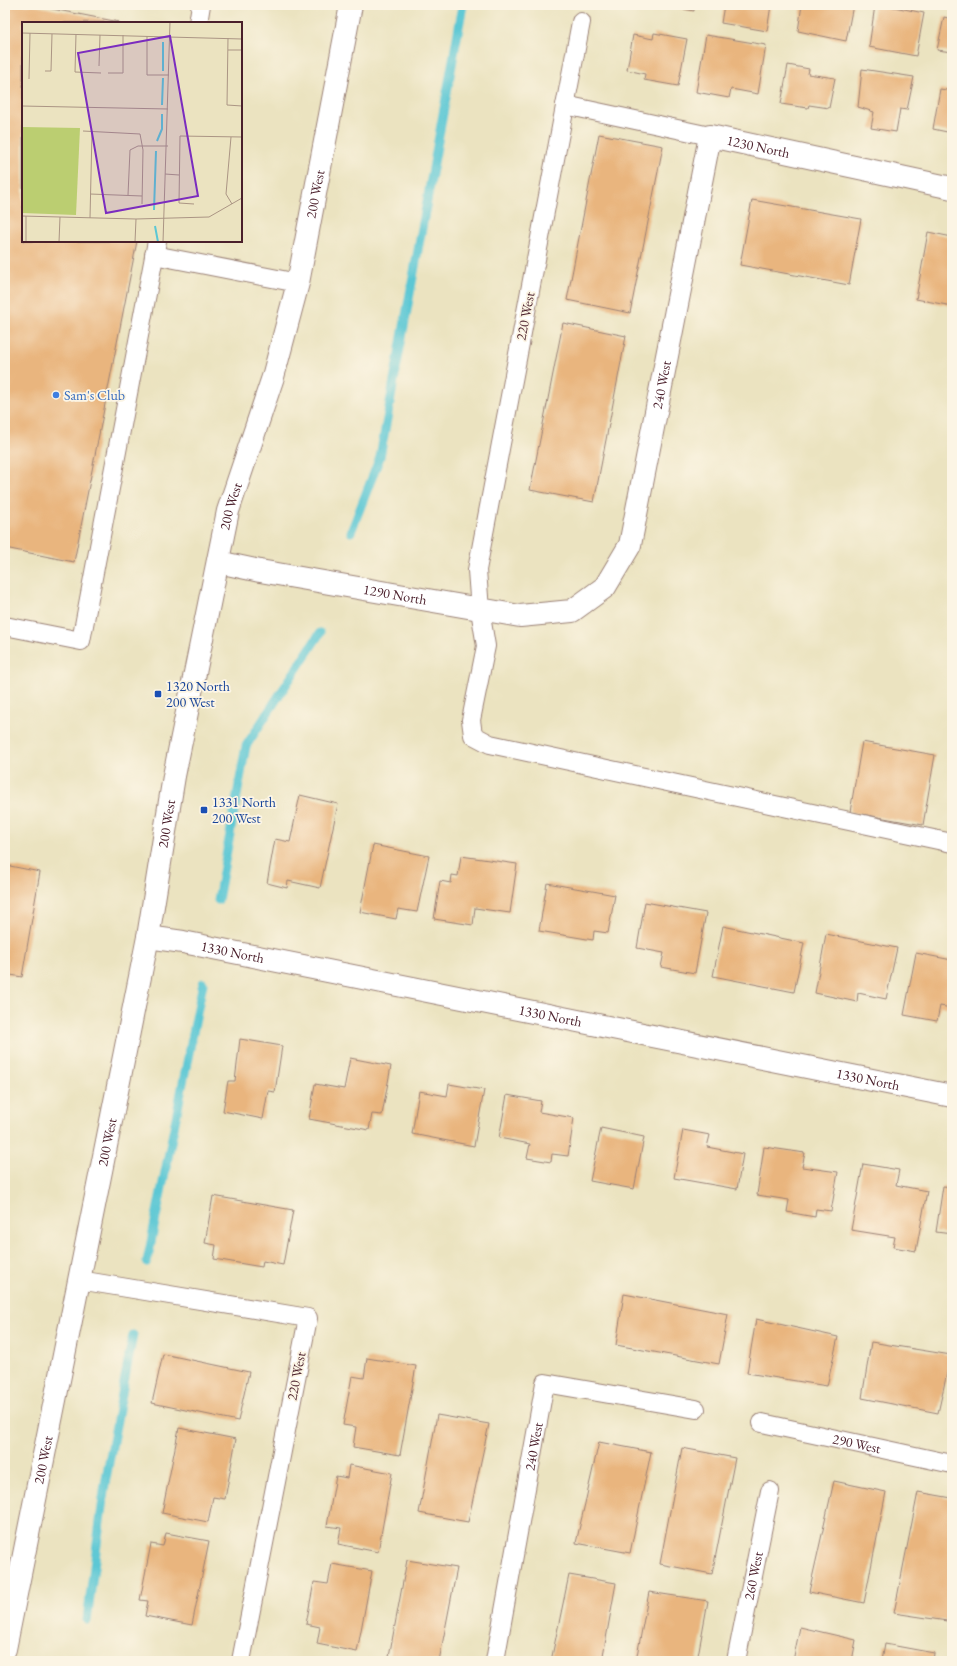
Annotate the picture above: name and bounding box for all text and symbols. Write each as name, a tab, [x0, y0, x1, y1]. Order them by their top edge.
inset map	[22, 22, 242, 242]
street label: 1230 North	[725, 131, 792, 162]
street label: 200 West	[302, 168, 328, 220]
street label: 220 West	[512, 290, 539, 342]
street label: 240 West	[648, 358, 675, 410]
place label: Sam's Club	[64, 386, 125, 404]
marker: Sam's Club	[51, 390, 61, 400]
street label: 200 West	[215, 479, 246, 532]
street label: 1290 North	[362, 580, 428, 609]
place label: 1320 North 200 West	[166, 677, 230, 711]
marker: 1320 North 200 West	[153, 689, 163, 699]
place label: 1331 North 200 West	[212, 793, 276, 827]
street label: 200 West	[154, 798, 179, 849]
marker: 1331 North 200 West	[199, 805, 209, 815]
street label: 1330 North	[199, 937, 266, 967]
street label: 1330 North	[517, 1000, 584, 1031]
street label: 1330 North	[835, 1064, 901, 1094]
street label: 200 West	[93, 1116, 121, 1168]
street label: 220 West	[283, 1350, 310, 1402]
street label: 240 West	[520, 1420, 547, 1472]
street label: 290 West	[831, 1430, 883, 1458]
street label: 200 West	[29, 1433, 57, 1486]
street label: 260 West	[739, 1549, 767, 1601]

